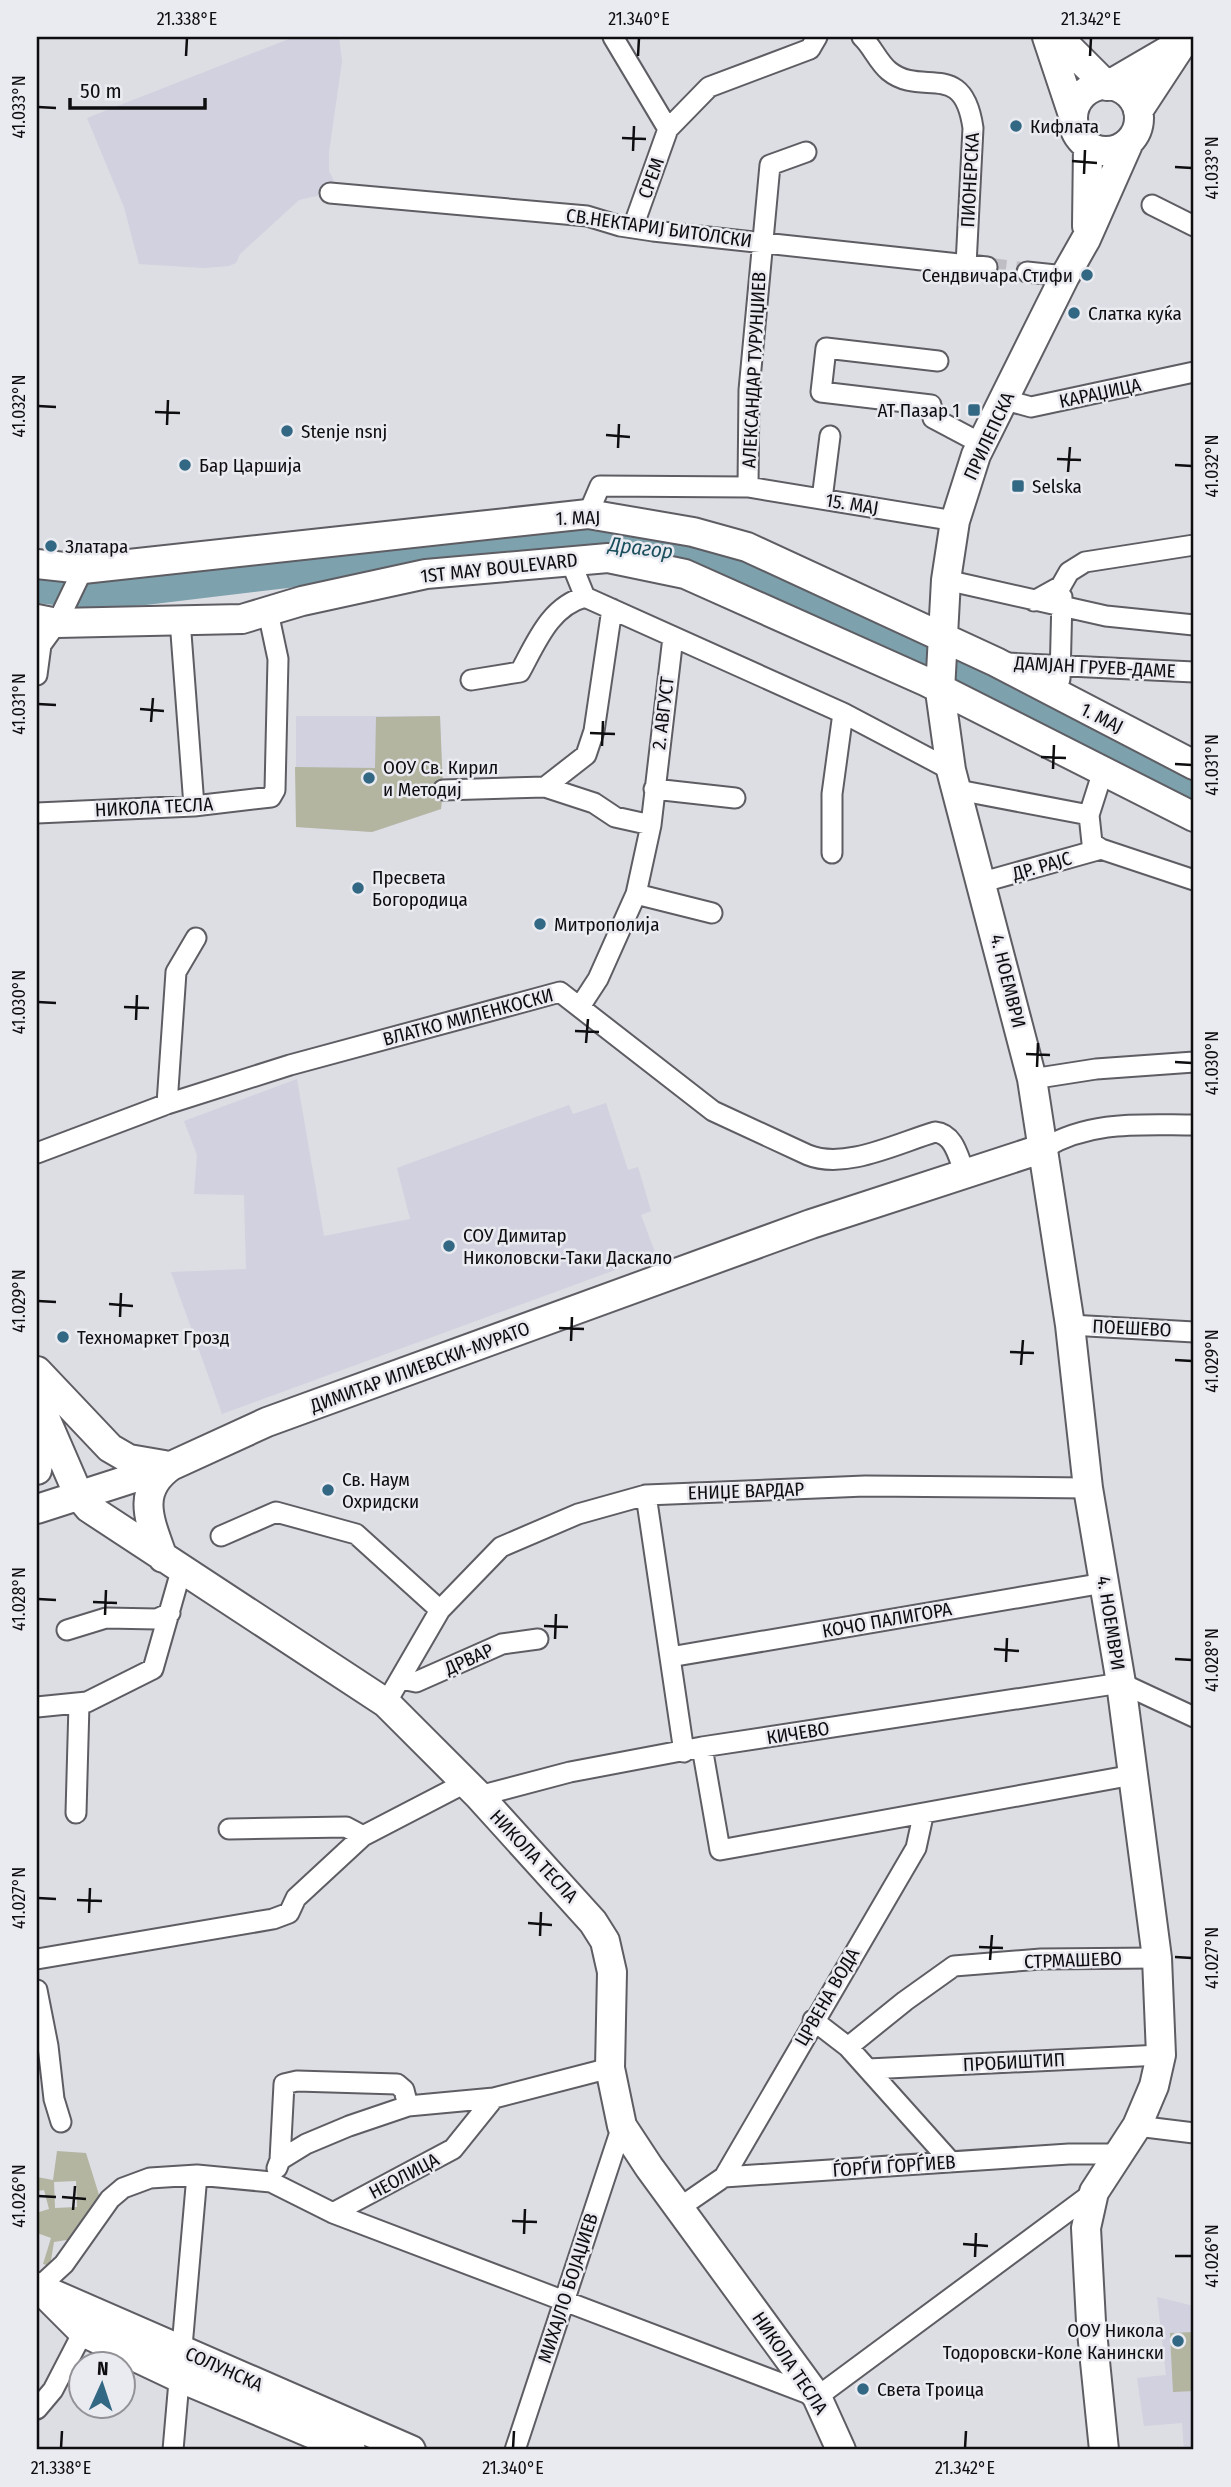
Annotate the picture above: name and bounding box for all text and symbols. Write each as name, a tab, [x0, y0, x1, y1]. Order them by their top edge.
text: 21.338°E	[157, 8, 217, 30]
text: 21.340°E	[608, 8, 670, 30]
text: 21.342°E	[1061, 8, 1121, 30]
scale bar	[70, 66, 205, 110]
text: 41.033°N	[8, 75, 30, 139]
text: 50 m	[80, 78, 122, 104]
place label: Кифлата	[1030, 115, 1099, 138]
marker: Кифлата	[1008, 118, 1024, 134]
street label: ПИОНЕРСКА	[956, 132, 984, 228]
text: 41.033°N	[1201, 136, 1223, 200]
street label: СРЕМ	[633, 154, 669, 202]
street label: СВ.НЕКТАРИЈ БИТОЛСКИ	[565, 204, 753, 252]
place label: Сендвичара Стифи	[922, 264, 1073, 287]
marker: Сендвичара Стифи	[1079, 267, 1095, 283]
street label: АЛЕКСАНДАР ТУРУНЏИЕВ	[737, 271, 771, 469]
place label: Слатка куќа	[1088, 302, 1182, 325]
marker: Слатка куќа	[1066, 305, 1082, 321]
street label: КАРАЏИЦА	[1057, 373, 1143, 413]
text: 41.032°N	[8, 375, 30, 437]
street label: ПРИЛЕПСКА	[959, 388, 1019, 484]
place label: АТ Пазар 1	[877, 399, 960, 422]
marker: АТ Пазар 1	[966, 402, 982, 418]
place label: Stenje nsnj	[301, 420, 387, 443]
marker: Stenje nsnj	[279, 423, 295, 439]
text: 41.032°N	[1201, 435, 1223, 497]
place label: Бар Царшија	[199, 454, 302, 477]
marker: Бар Царшија	[177, 457, 193, 473]
place label: Selska	[1032, 475, 1082, 498]
marker: Selska	[1010, 478, 1026, 494]
street label: 15. MAJ	[824, 488, 880, 520]
street label: 1. МАЈ	[556, 506, 600, 530]
water label: Драгор	[606, 531, 675, 565]
place label: Златара	[65, 535, 128, 558]
marker: Златара	[43, 538, 59, 554]
street label: 1ST MAY BOULEVARD	[419, 548, 579, 588]
street label: ДАМЈАН ГРУЕВ-ДАМЕ	[1013, 651, 1176, 683]
text: 41.031°N	[8, 673, 30, 735]
street label: 2. АВГУСТ	[647, 675, 679, 751]
street label: 1. МАЈ	[1077, 698, 1127, 738]
text: 41.031°N	[1201, 734, 1223, 796]
place label: ООУ Св. Кирил и Методиј	[383, 756, 498, 801]
marker: ООУ Св. Кирил и Методиј	[361, 770, 377, 786]
street label: НИКОЛА ТЕСЛА	[94, 792, 214, 822]
street label: ДР. РАЈС	[1009, 847, 1075, 886]
place label: Пресвета Богородица	[372, 866, 468, 911]
marker: Пресвета Богородица	[350, 880, 366, 896]
place label: Митрополија	[554, 913, 659, 936]
marker: Митрополија	[532, 916, 548, 932]
street label: 4. НОЕМВРИ	[985, 932, 1031, 1030]
text: 41.030°N	[8, 970, 30, 1034]
street label: ВЛАТКО МИЛЕНКОСКИ	[380, 983, 556, 1051]
text: 41.030°N	[1201, 1031, 1223, 1095]
place label: СОУ Димитар Николовски-Таки Даскало	[463, 1224, 672, 1269]
marker: СОУ Димитар Николовски-Таки Даскало	[441, 1238, 457, 1254]
text: 41.029°N	[8, 1269, 30, 1333]
street label: ПОЕШЕВО	[1092, 1314, 1172, 1342]
street label: ДИМИТАР ИЛИЕВСКИ-МУРАТО	[306, 1317, 533, 1418]
place label: Техномаркет Грозд	[77, 1326, 229, 1349]
marker: Техномаркет Грозд	[55, 1329, 71, 1345]
text: 41.029°N	[1201, 1329, 1223, 1393]
place label: Св. Наум Охридски	[342, 1468, 419, 1513]
street label: ЕНИЏЕ ВАРДАР	[687, 1477, 805, 1505]
marker: Св. Наум Охридски	[320, 1482, 336, 1498]
text: 41.028°N	[8, 1567, 30, 1631]
street label: 4. НОЕМВРИ	[1092, 1574, 1130, 1672]
street label: КОЧО ПАЛИГОРА	[820, 1597, 954, 1643]
text: 41.028°N	[1201, 1628, 1223, 1692]
street label: ДРВАР	[440, 1638, 497, 1680]
street label: КИЧЕВО	[765, 1717, 831, 1749]
street label: НИКОЛА ТЕСЛА	[485, 1805, 583, 1907]
text: 41.027°N	[8, 1867, 30, 1929]
text: 41.027°N	[1201, 1927, 1223, 1989]
street label: ЦРВЕНА ВОДА	[790, 1944, 864, 2050]
street label: СТРМАШЕВО	[1024, 1947, 1122, 1973]
street label: ПРОБИШТИП	[962, 2048, 1066, 2076]
street label: НЕОЛИЦА	[365, 2148, 443, 2204]
street label: ЃОРЃИ ЃОРЃИЕВ	[832, 2150, 956, 2182]
text: 41.026°N	[8, 2164, 30, 2228]
street label: МИХАЈЛО БОЈАЏИЕВ	[533, 2210, 603, 2366]
text: 41.026°N	[1201, 2224, 1223, 2288]
street label: НИКОЛА ТЕСЛА	[747, 2307, 833, 2419]
place label: ООУ Никола Тодоровски-Коле Канински	[943, 2319, 1164, 2364]
marker: ООУ Никола Тодоровски-Коле Канински	[1170, 2333, 1186, 2349]
street label: СОЛУНСКА	[182, 2342, 266, 2396]
north arrow	[66, 2350, 136, 2420]
text: N	[97, 2357, 109, 2380]
place label: Света Троица	[877, 2378, 984, 2401]
marker: Света Троица	[855, 2381, 871, 2397]
text: 21.338°E	[31, 2457, 91, 2479]
text: 21.340°E	[482, 2457, 544, 2479]
text: 21.342°E	[935, 2457, 995, 2479]

